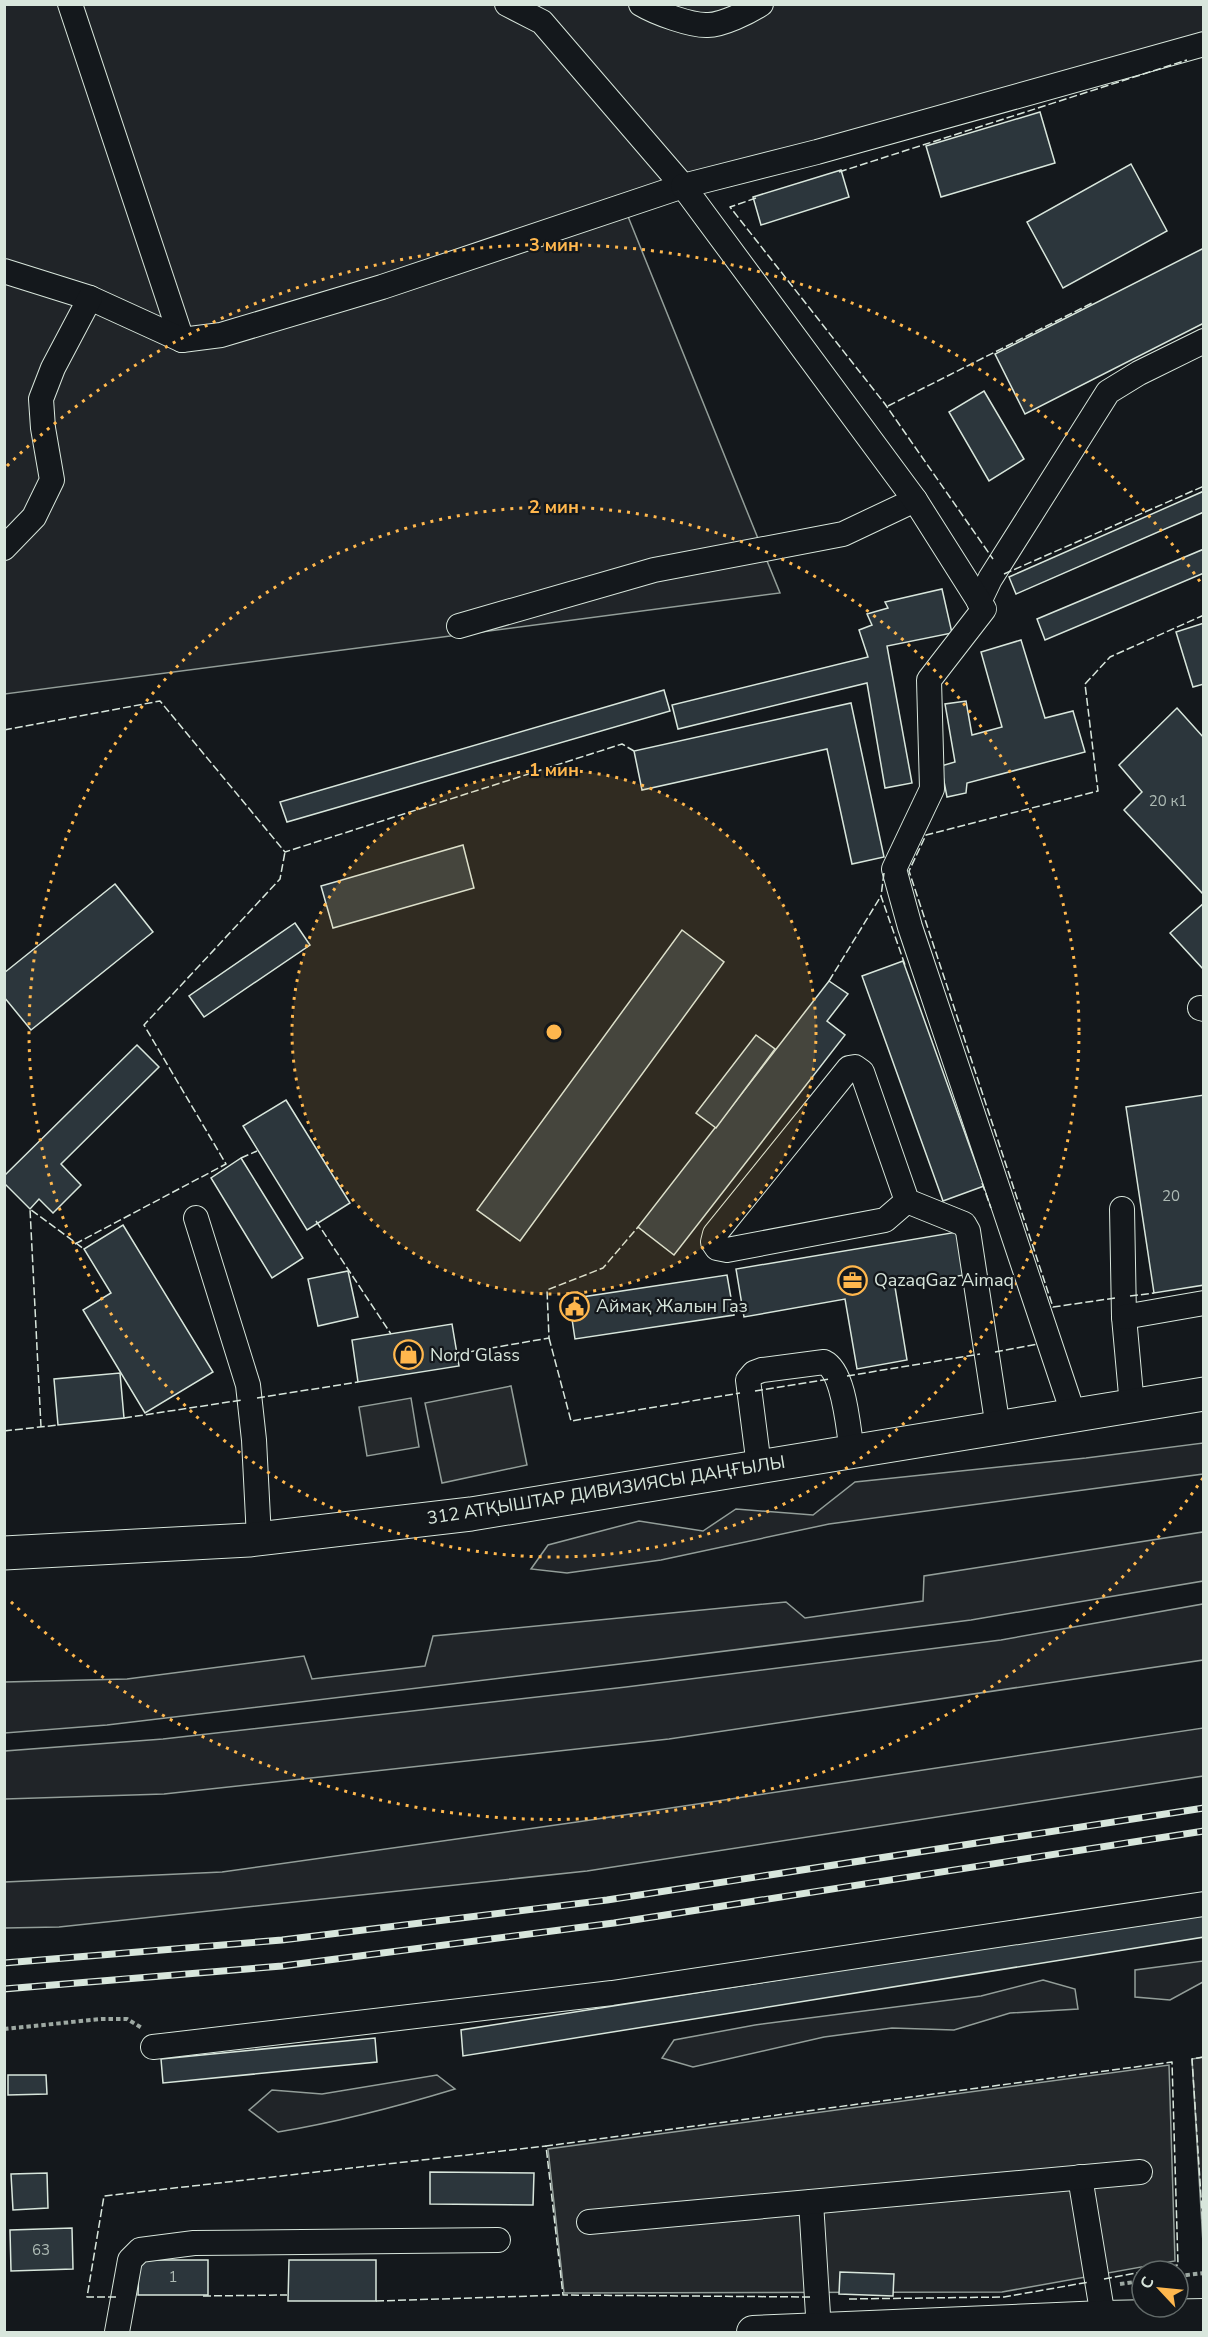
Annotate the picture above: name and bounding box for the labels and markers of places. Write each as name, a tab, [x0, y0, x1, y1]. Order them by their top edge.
centre of rings	[544, 1022, 564, 1042]
office icon: QazaqGaz Aimaq	[837, 1264, 869, 1296]
place label: QazaqGaz Aimaq	[874, 1268, 1014, 1292]
public building icon: Аймақ Жалын Газ	[559, 1290, 591, 1322]
place label: Аймақ Жалын Газ	[596, 1294, 748, 1318]
shop icon: Nord Glass	[393, 1339, 425, 1371]
place label: Nord Glass	[430, 1343, 520, 1367]

